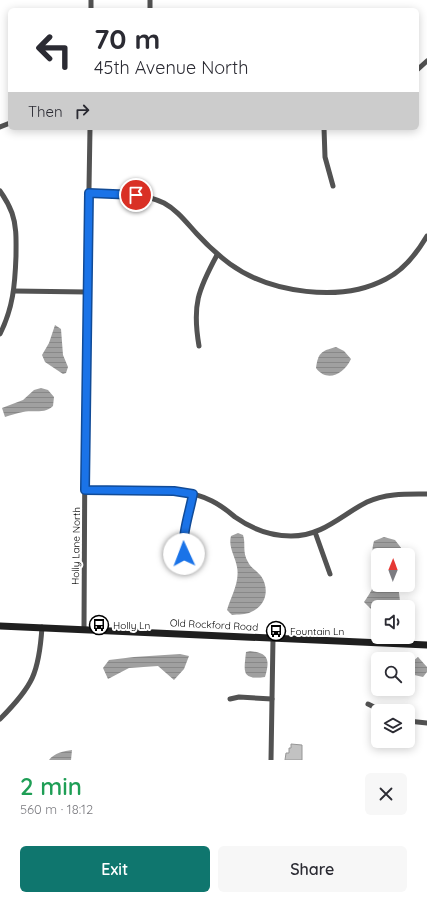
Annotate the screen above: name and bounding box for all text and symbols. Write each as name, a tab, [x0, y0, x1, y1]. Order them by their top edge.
text: 70 m	[94, 21, 160, 56]
icon: left	[28, 24, 80, 76]
text: 45th Avenue North	[94, 56, 248, 79]
icon: right	[71, 100, 93, 122]
text: Then	[28, 102, 63, 121]
pin	[119, 178, 153, 212]
icon: arrive	[125, 184, 147, 206]
street label: Holly Lane North	[69, 507, 83, 585]
position arrow	[163, 533, 205, 575]
north arrow	[371, 548, 415, 592]
map controls	[371, 548, 415, 748]
button: sound	[371, 600, 415, 644]
bus stop icon: Holly Ln	[88, 614, 110, 636]
street label: Old Rockford Road	[170, 616, 258, 634]
place label: Holly Ln	[113, 619, 150, 632]
bus stop icon: Fountain Ln	[265, 620, 287, 642]
place label: Fountain Ln	[290, 625, 344, 638]
button: search	[371, 652, 415, 696]
button: layers	[371, 704, 415, 748]
text: 2 min	[20, 771, 82, 801]
button: close	[365, 773, 407, 815]
text: 560 m · 18:12	[20, 801, 93, 817]
button: Exit	[20, 846, 210, 892]
button: Share	[218, 846, 407, 892]

